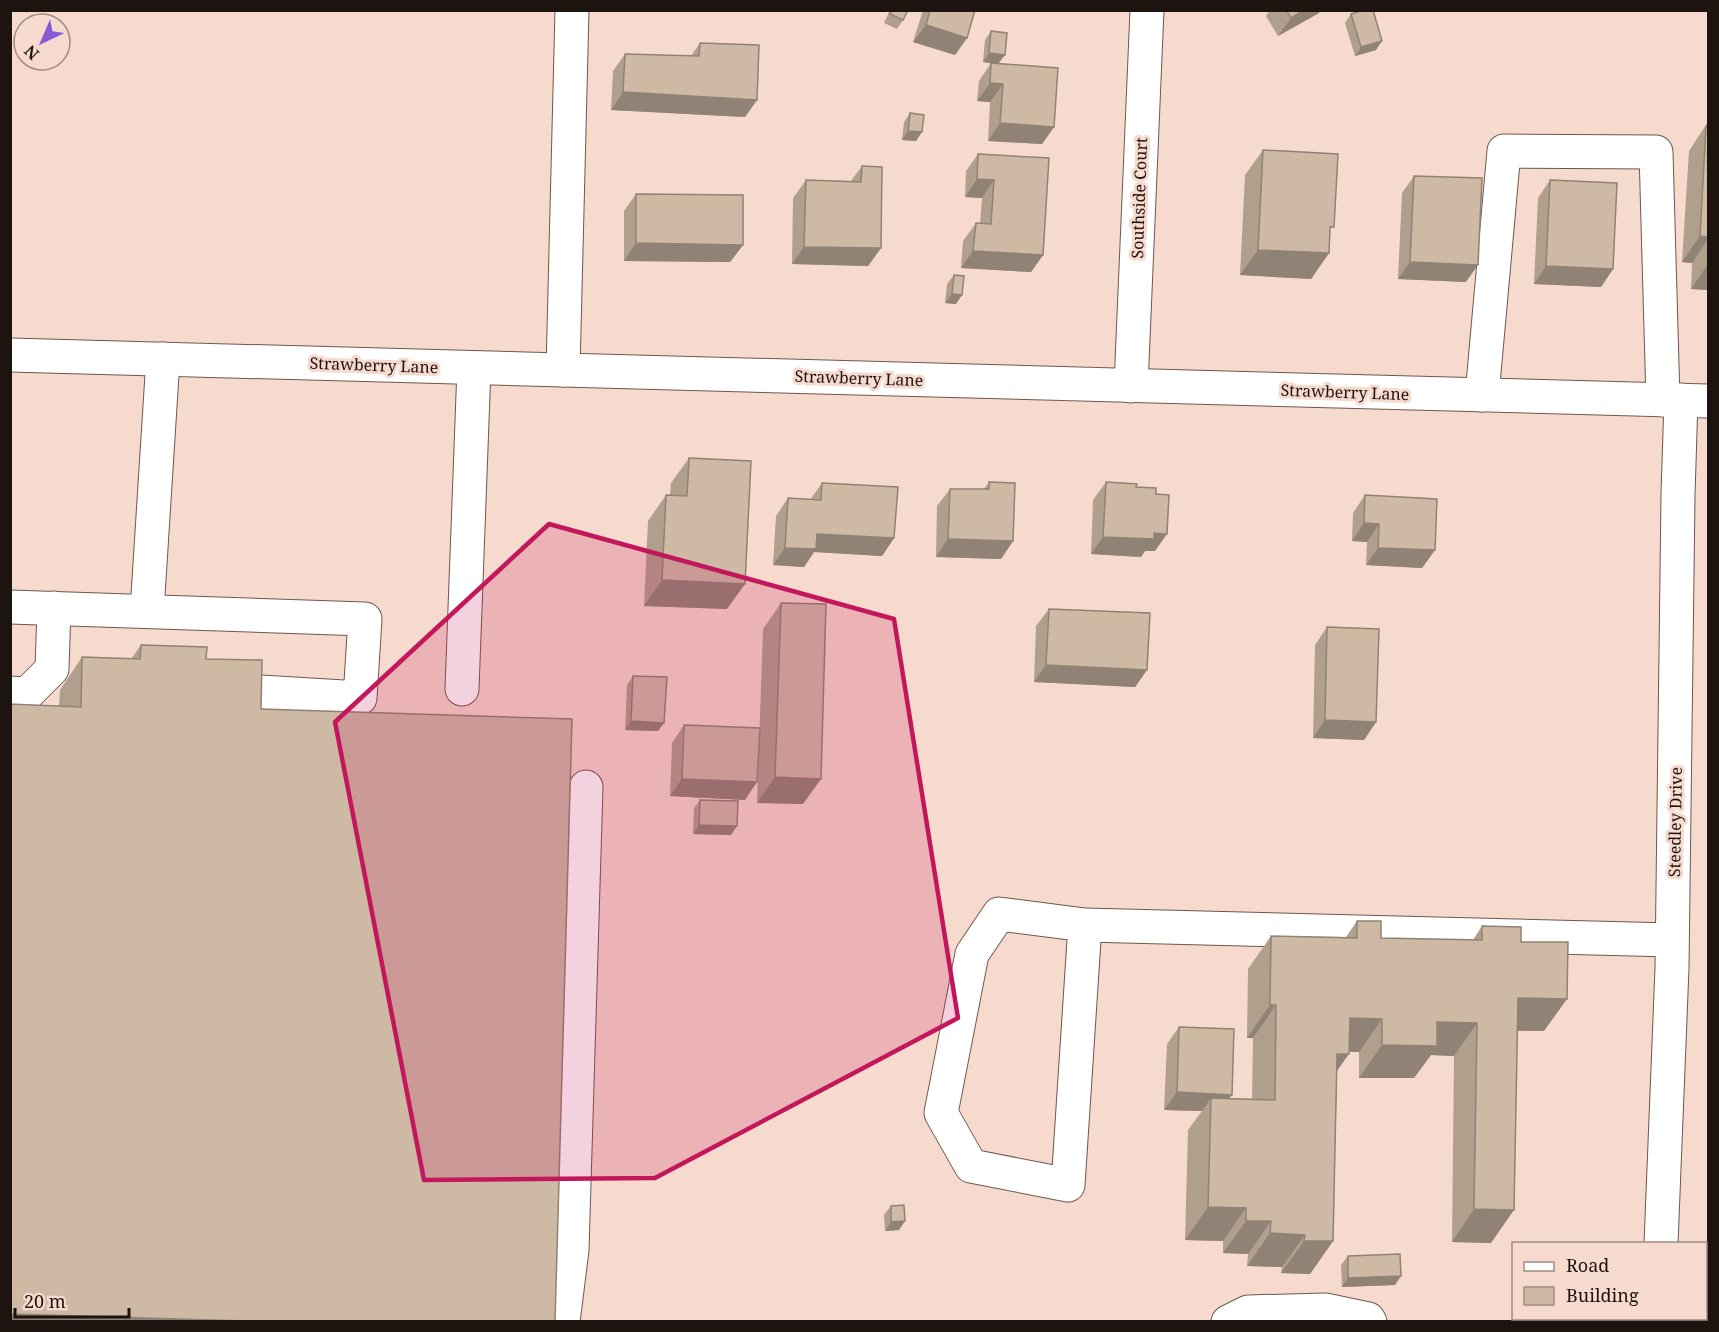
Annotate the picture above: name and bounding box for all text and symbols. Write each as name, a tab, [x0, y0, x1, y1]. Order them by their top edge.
north arrow	[12, 12, 72, 72]
text: N	[19, 40, 44, 65]
street label: Southside Court	[1126, 137, 1152, 259]
street label: Strawberry Lane	[309, 352, 439, 378]
street label: Strawberry Lane	[794, 365, 924, 391]
street label: Strawberry Lane	[1280, 379, 1410, 405]
street label: Steedley Drive	[1663, 767, 1687, 877]
legend	[1512, 1242, 1707, 1320]
text: Road	[1566, 1253, 1609, 1277]
scale bar	[15, 1281, 129, 1319]
text: Building	[1566, 1283, 1639, 1307]
text: 20 m	[24, 1289, 66, 1313]

